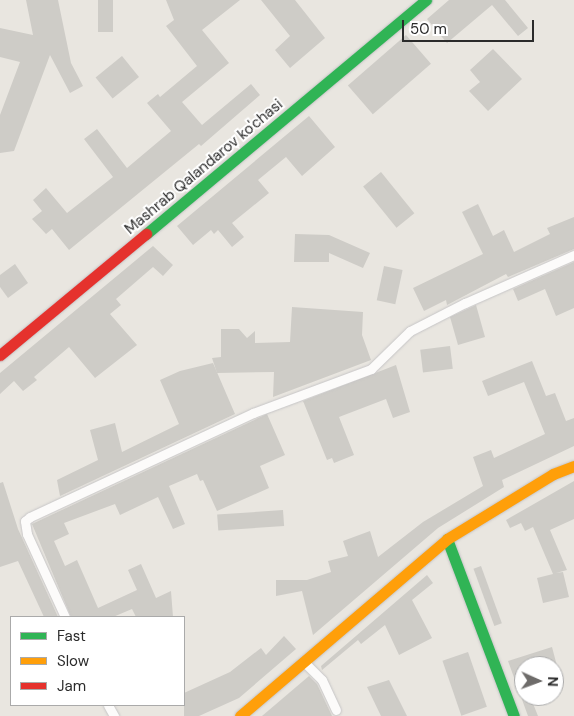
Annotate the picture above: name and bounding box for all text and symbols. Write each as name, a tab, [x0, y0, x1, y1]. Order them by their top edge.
scale bar	[404, 10, 536, 42]
text: 50 m	[410, 19, 447, 39]
street label: Mashrab Qalandarov ko'chasi	[121, 96, 287, 238]
legend	[10, 616, 185, 706]
text: Fast	[57, 626, 86, 646]
text: Slow	[57, 651, 89, 671]
north arrow	[514, 656, 564, 706]
text: Jam	[57, 676, 86, 696]
text: N	[544, 676, 562, 687]

